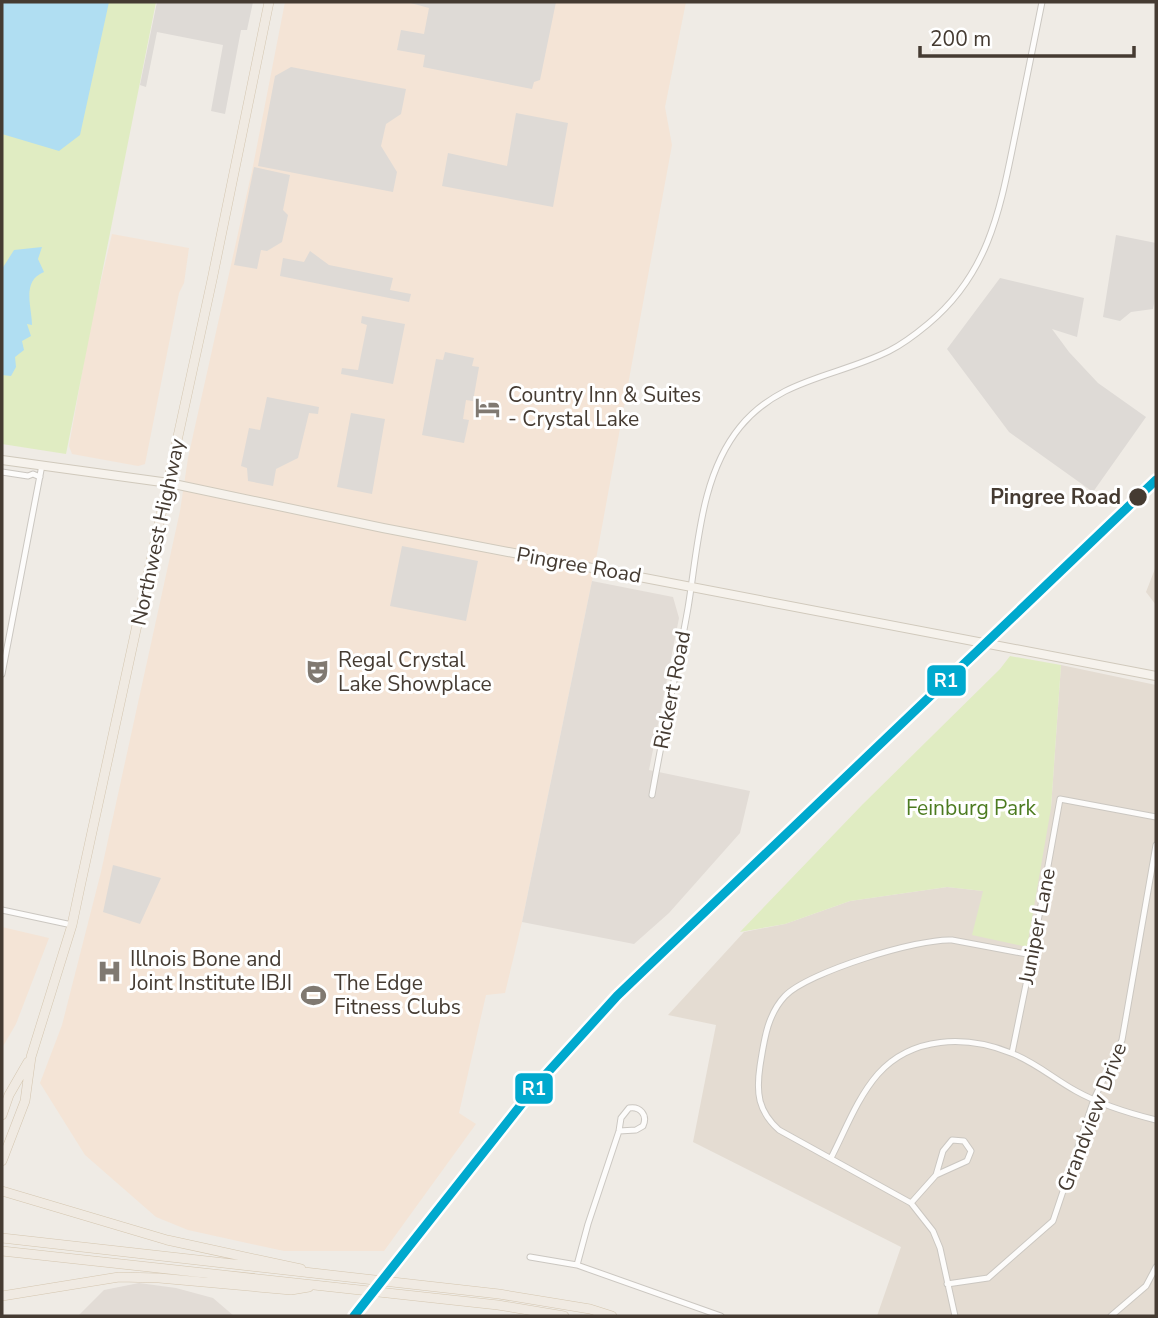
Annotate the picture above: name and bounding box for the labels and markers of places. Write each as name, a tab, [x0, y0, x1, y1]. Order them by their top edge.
place label: Country Inn & Suites - Crystal Lake	[508, 381, 701, 433]
hotel icon: Country Inn & Suites - Crystal Lake	[474, 393, 502, 421]
place label: Pingree Road	[990, 483, 1121, 511]
marker: Pingree Road	[1127, 486, 1149, 508]
place label: Regal Crystal Lake Showplace	[338, 646, 492, 698]
theatre icon: Regal Crystal Lake Showplace	[304, 658, 332, 686]
place label: Illnois Bone and Joint Institute IBJI	[129, 945, 292, 997]
hospital icon: Illnois Bone and Joint Institute IBJI	[96, 957, 124, 985]
place label: The Edge Fitness Clubs	[334, 969, 461, 1021]
sports icon: The Edge Fitness Clubs	[300, 981, 328, 1009]

